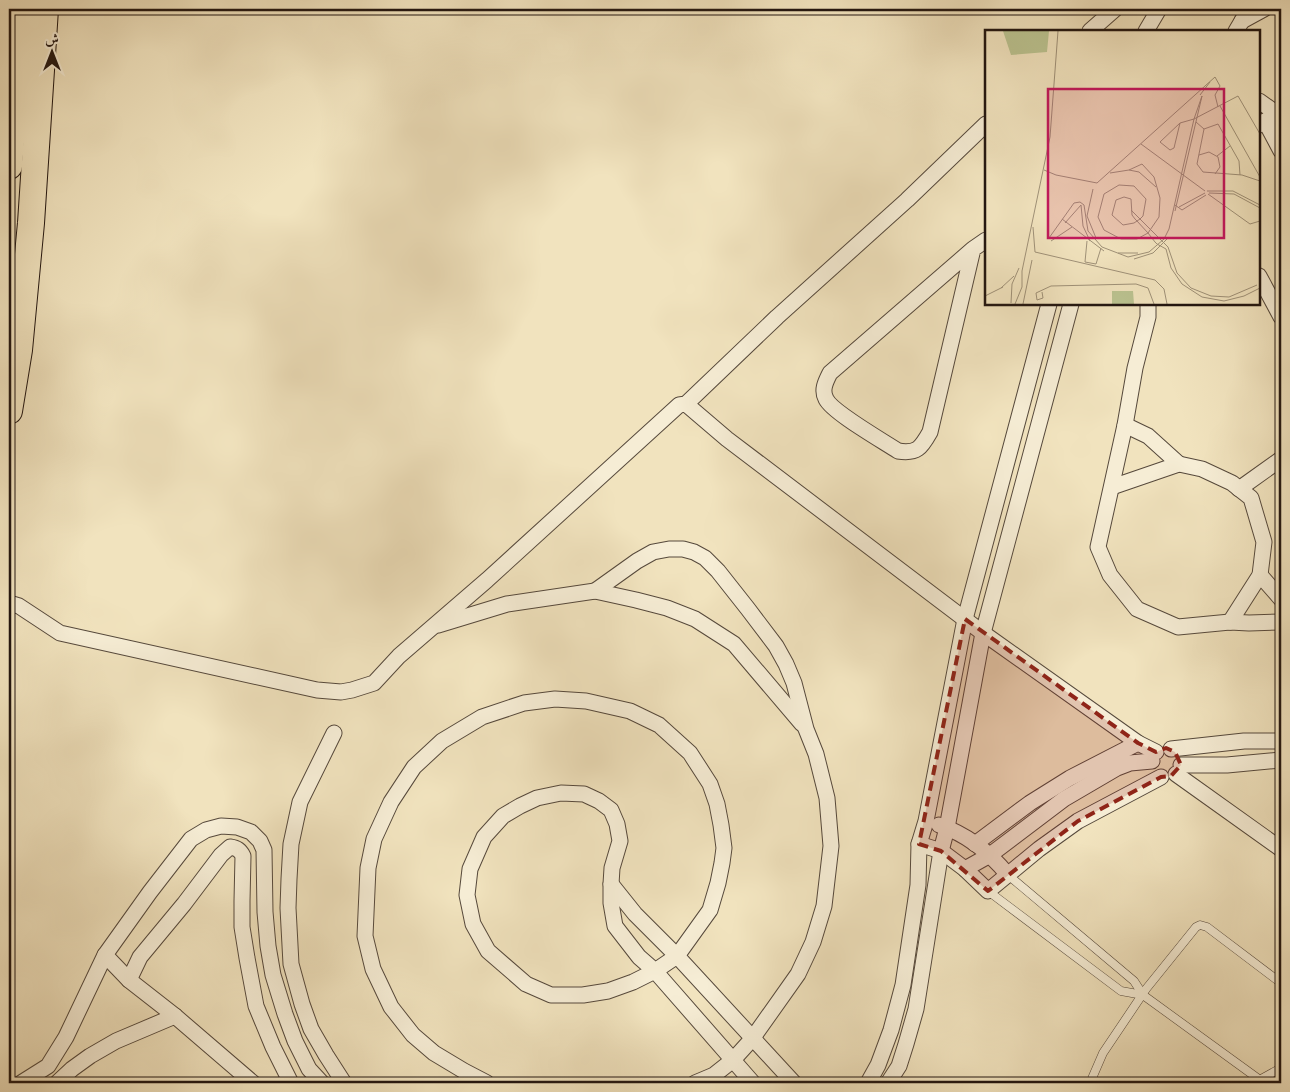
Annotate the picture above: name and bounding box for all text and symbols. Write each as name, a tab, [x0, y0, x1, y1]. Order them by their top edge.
north arrow	[28, 28, 78, 78]
text: ش	[45, 30, 59, 48]
inset map	[985, 30, 1260, 305]

